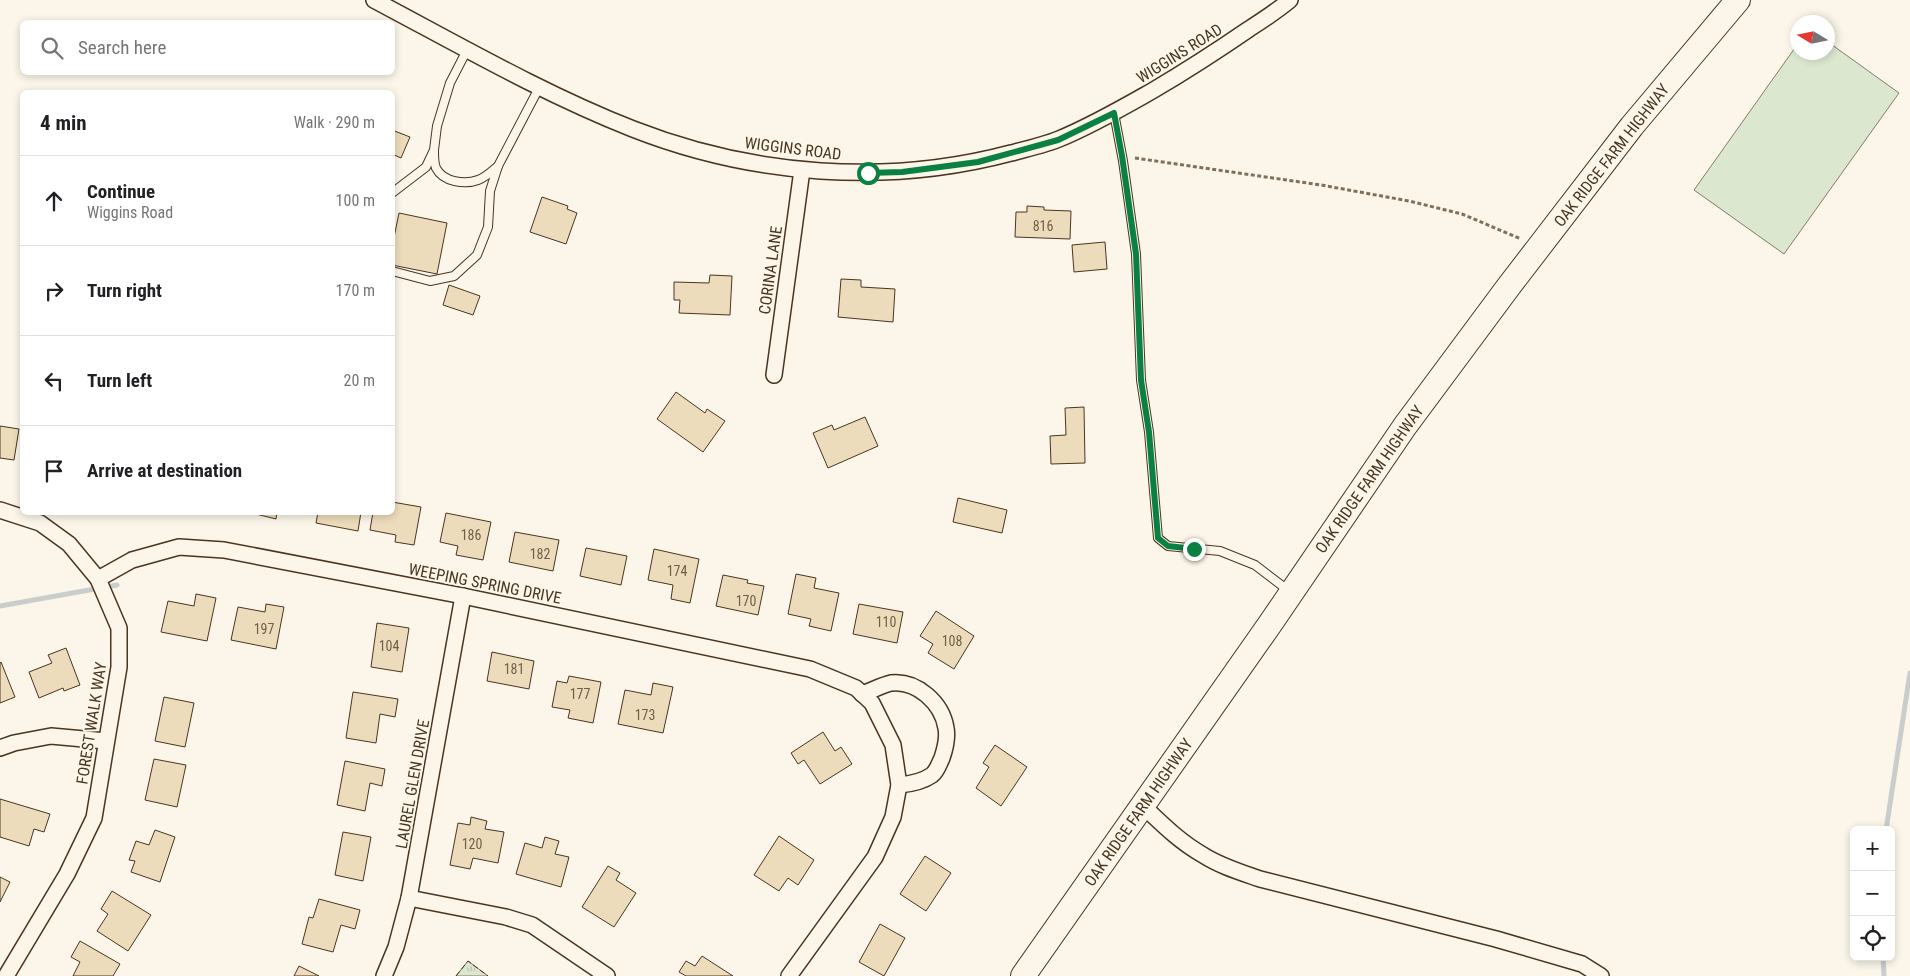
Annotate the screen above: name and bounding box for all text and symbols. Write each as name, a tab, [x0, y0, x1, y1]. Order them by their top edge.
north arrow	[1790, 15, 1835, 60]
search box	[20, 20, 395, 75]
street label: WIGGINS ROAD	[1133, 20, 1226, 87]
icon: search	[38, 34, 66, 62]
text: Search here	[78, 36, 166, 59]
street label: OAK RIDGE FARM HIGHWAY	[1550, 80, 1673, 230]
text: 4 min	[40, 111, 87, 135]
text: Walk · 290 m	[294, 113, 375, 132]
street label: WIGGINS ROAD	[744, 133, 842, 164]
route start	[857, 162, 880, 185]
text: Continue	[87, 180, 155, 203]
icon: ahead	[40, 187, 68, 215]
text: 100 m	[336, 191, 375, 210]
text: Wiggins Road	[87, 203, 173, 222]
house number: 816	[1033, 218, 1053, 234]
street label: CORINA LANE	[755, 225, 786, 315]
icon: right	[40, 277, 68, 305]
text: Turn right	[87, 279, 162, 302]
text: 170 m	[336, 281, 375, 300]
icon: left	[40, 367, 68, 395]
text: Turn left	[87, 369, 152, 392]
text: 20 m	[343, 371, 375, 390]
street label: OAK RIDGE FARM HIGHWAY	[1311, 401, 1428, 557]
icon: arrive	[40, 457, 68, 485]
text: Arrive at destination	[87, 459, 242, 482]
house number: 186	[461, 527, 481, 543]
route end	[1183, 538, 1206, 561]
house number: 182	[530, 546, 550, 562]
street label: WEEPING SPRING DRIVE	[407, 559, 563, 608]
house number: 174	[667, 563, 687, 579]
house number: 170	[736, 593, 756, 609]
house number: 110	[876, 614, 896, 630]
house number: 197	[254, 621, 274, 637]
house number: 108	[942, 633, 962, 649]
house number: 104	[379, 638, 399, 654]
street label: FOREST WALK WAY	[72, 660, 111, 786]
house number: 181	[504, 661, 524, 677]
house number: 177	[570, 686, 590, 702]
house number: 173	[635, 707, 655, 723]
street label: LAUREL GLEN DRIVE	[392, 718, 433, 850]
street label: OAK RIDGE FARM HIGHWAY	[1080, 734, 1197, 890]
map controls	[1850, 826, 1895, 961]
button: +	[1850, 826, 1895, 871]
house number: 120	[462, 836, 482, 852]
button: −	[1850, 871, 1895, 916]
button: locate	[1850, 916, 1895, 961]

